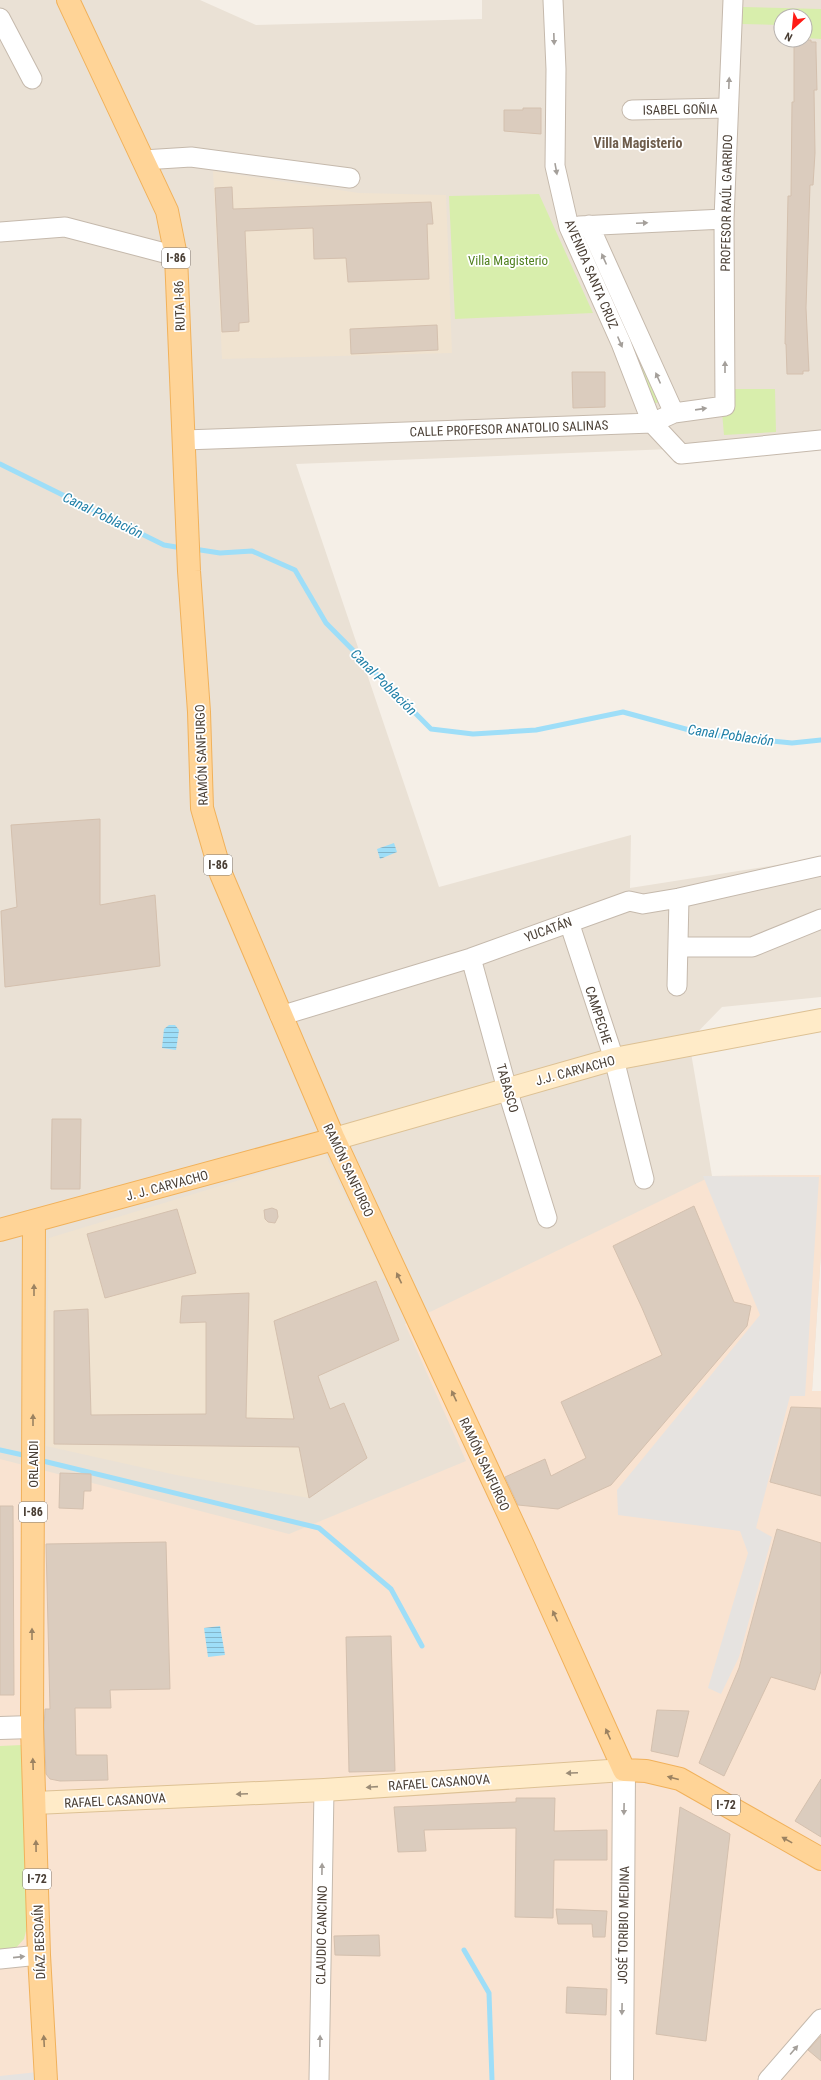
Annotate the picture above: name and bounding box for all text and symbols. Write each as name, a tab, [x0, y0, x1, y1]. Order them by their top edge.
north arrow	[773, 8, 813, 48]
text: N	[783, 29, 795, 44]
one-way arrow	[551, 33, 558, 45]
one-way arrow	[726, 77, 733, 89]
street label: ISABEL GOÑIA	[643, 100, 718, 118]
street label: PROFESOR RAÚL GARRIDO	[718, 134, 735, 272]
district label: Villa Magisterio	[594, 135, 682, 151]
one-way arrow	[553, 163, 559, 175]
street label: AVENIDA SANTA CRUZ	[562, 217, 621, 331]
one-way arrow	[636, 219, 648, 226]
road number: I-86	[162, 248, 190, 268]
park label: Villa Magisterio	[468, 253, 548, 268]
one-way arrow	[601, 254, 607, 265]
street label: RUTA I-86	[171, 281, 188, 331]
one-way arrow	[618, 337, 624, 349]
one-way arrow	[722, 360, 728, 373]
one-way arrow	[655, 372, 661, 383]
one-way arrow	[695, 406, 707, 412]
street label: CALLE PROFESOR ANATOLIO SALINAS	[409, 418, 609, 439]
water label: Canal Población	[60, 489, 146, 541]
water label: Canal Población	[348, 646, 420, 718]
street label: RAMÓN SANFURGO	[192, 704, 211, 806]
water label: Canal Población	[687, 721, 775, 749]
road number: I-86	[204, 855, 232, 875]
street label: YUCATÁN	[522, 914, 574, 945]
street label: CAMPECHE	[582, 984, 615, 1046]
street label: J.J. CARVACHO	[534, 1053, 617, 1088]
street label: TABASCO	[493, 1062, 522, 1115]
street label: RAMÓN SANFURGO	[320, 1121, 377, 1219]
street label: J. J. CARVACHO	[124, 1167, 210, 1204]
one-way arrow	[396, 1273, 402, 1284]
one-way arrow	[31, 1283, 37, 1296]
one-way arrow	[451, 1390, 457, 1402]
one-way arrow	[30, 1413, 36, 1426]
street label: RAMÓN SANFURGO	[456, 1415, 513, 1513]
street label: ORLANDI	[26, 1440, 41, 1488]
road number: I-86	[19, 1502, 47, 1522]
one-way arrow	[552, 1610, 558, 1621]
one-way arrow	[29, 1627, 35, 1640]
one-way arrow	[605, 1728, 611, 1740]
one-way arrow	[30, 1758, 37, 1770]
one-way arrow	[565, 1770, 578, 1776]
street label: RAFAEL CASANOVA	[388, 1771, 491, 1794]
one-way arrow	[667, 1774, 679, 1780]
one-way arrow	[366, 1783, 378, 1790]
street label: RAFAEL CASANOVA	[64, 1790, 167, 1811]
one-way arrow	[235, 1791, 248, 1797]
road number: I-72	[712, 1795, 740, 1815]
one-way arrow	[621, 1803, 627, 1816]
one-way arrow	[781, 1836, 793, 1843]
one-way arrow	[33, 1839, 39, 1852]
one-way arrow	[319, 1862, 325, 1875]
street label: JOSÉ TORIBIO MEDINA	[615, 1865, 632, 1984]
road number: I-72	[23, 1869, 51, 1889]
street label: CLAUDIO CANCINO	[313, 1885, 330, 1985]
street label: DÍAZ BESOAÍN	[31, 1904, 48, 1980]
one-way arrow	[13, 1954, 26, 1960]
one-way arrow	[619, 2003, 625, 2016]
one-way arrow	[41, 2034, 47, 2047]
one-way arrow	[317, 2034, 323, 2047]
one-way arrow	[789, 2045, 798, 2056]

